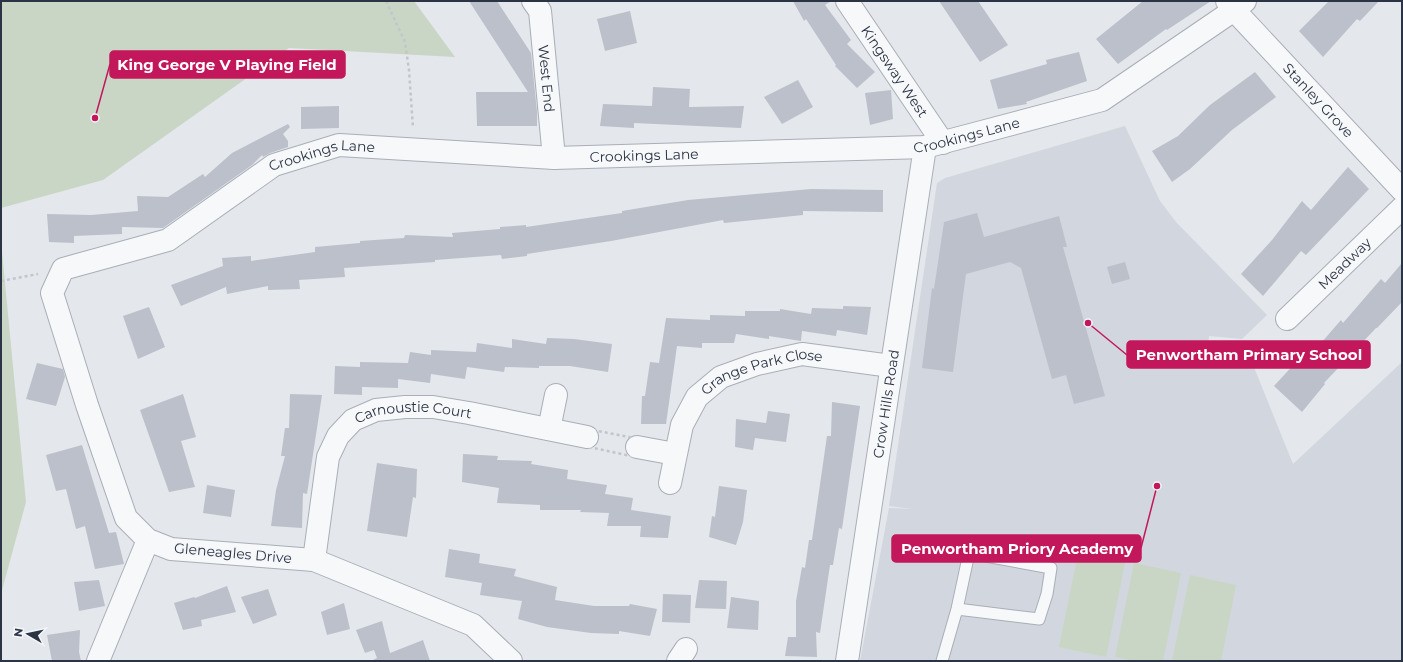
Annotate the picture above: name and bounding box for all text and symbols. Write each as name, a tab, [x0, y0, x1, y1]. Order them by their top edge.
street label: Kingsway West	[857, 22, 932, 121]
street label: West End	[534, 44, 559, 113]
callout: King George V Playing Field	[110, 51, 345, 78]
text: King George V Playing Field	[117, 55, 337, 74]
street label: Stanley Grove	[1279, 59, 1358, 142]
street label: Crookings Lane	[913, 113, 1022, 156]
street label: Crookings Lane	[265, 136, 376, 175]
street label: Crookings Lane	[589, 145, 699, 166]
street label: Meadway	[1314, 233, 1375, 293]
callout: Penwortham Primary School	[1127, 341, 1370, 368]
street label: Grange Park Close	[697, 345, 824, 399]
text: Penwortham Primary School	[1136, 345, 1362, 364]
street label: Crow Hills Road	[869, 348, 903, 460]
street label: Carnoustie Court	[352, 398, 473, 427]
callout: Penwortham Priory Academy	[892, 535, 1141, 562]
street label: Gleneagles Drive	[173, 539, 293, 567]
text: Penwortham Priory Academy	[901, 539, 1134, 558]
north arrow	[8, 614, 48, 654]
text: N	[11, 627, 26, 638]

